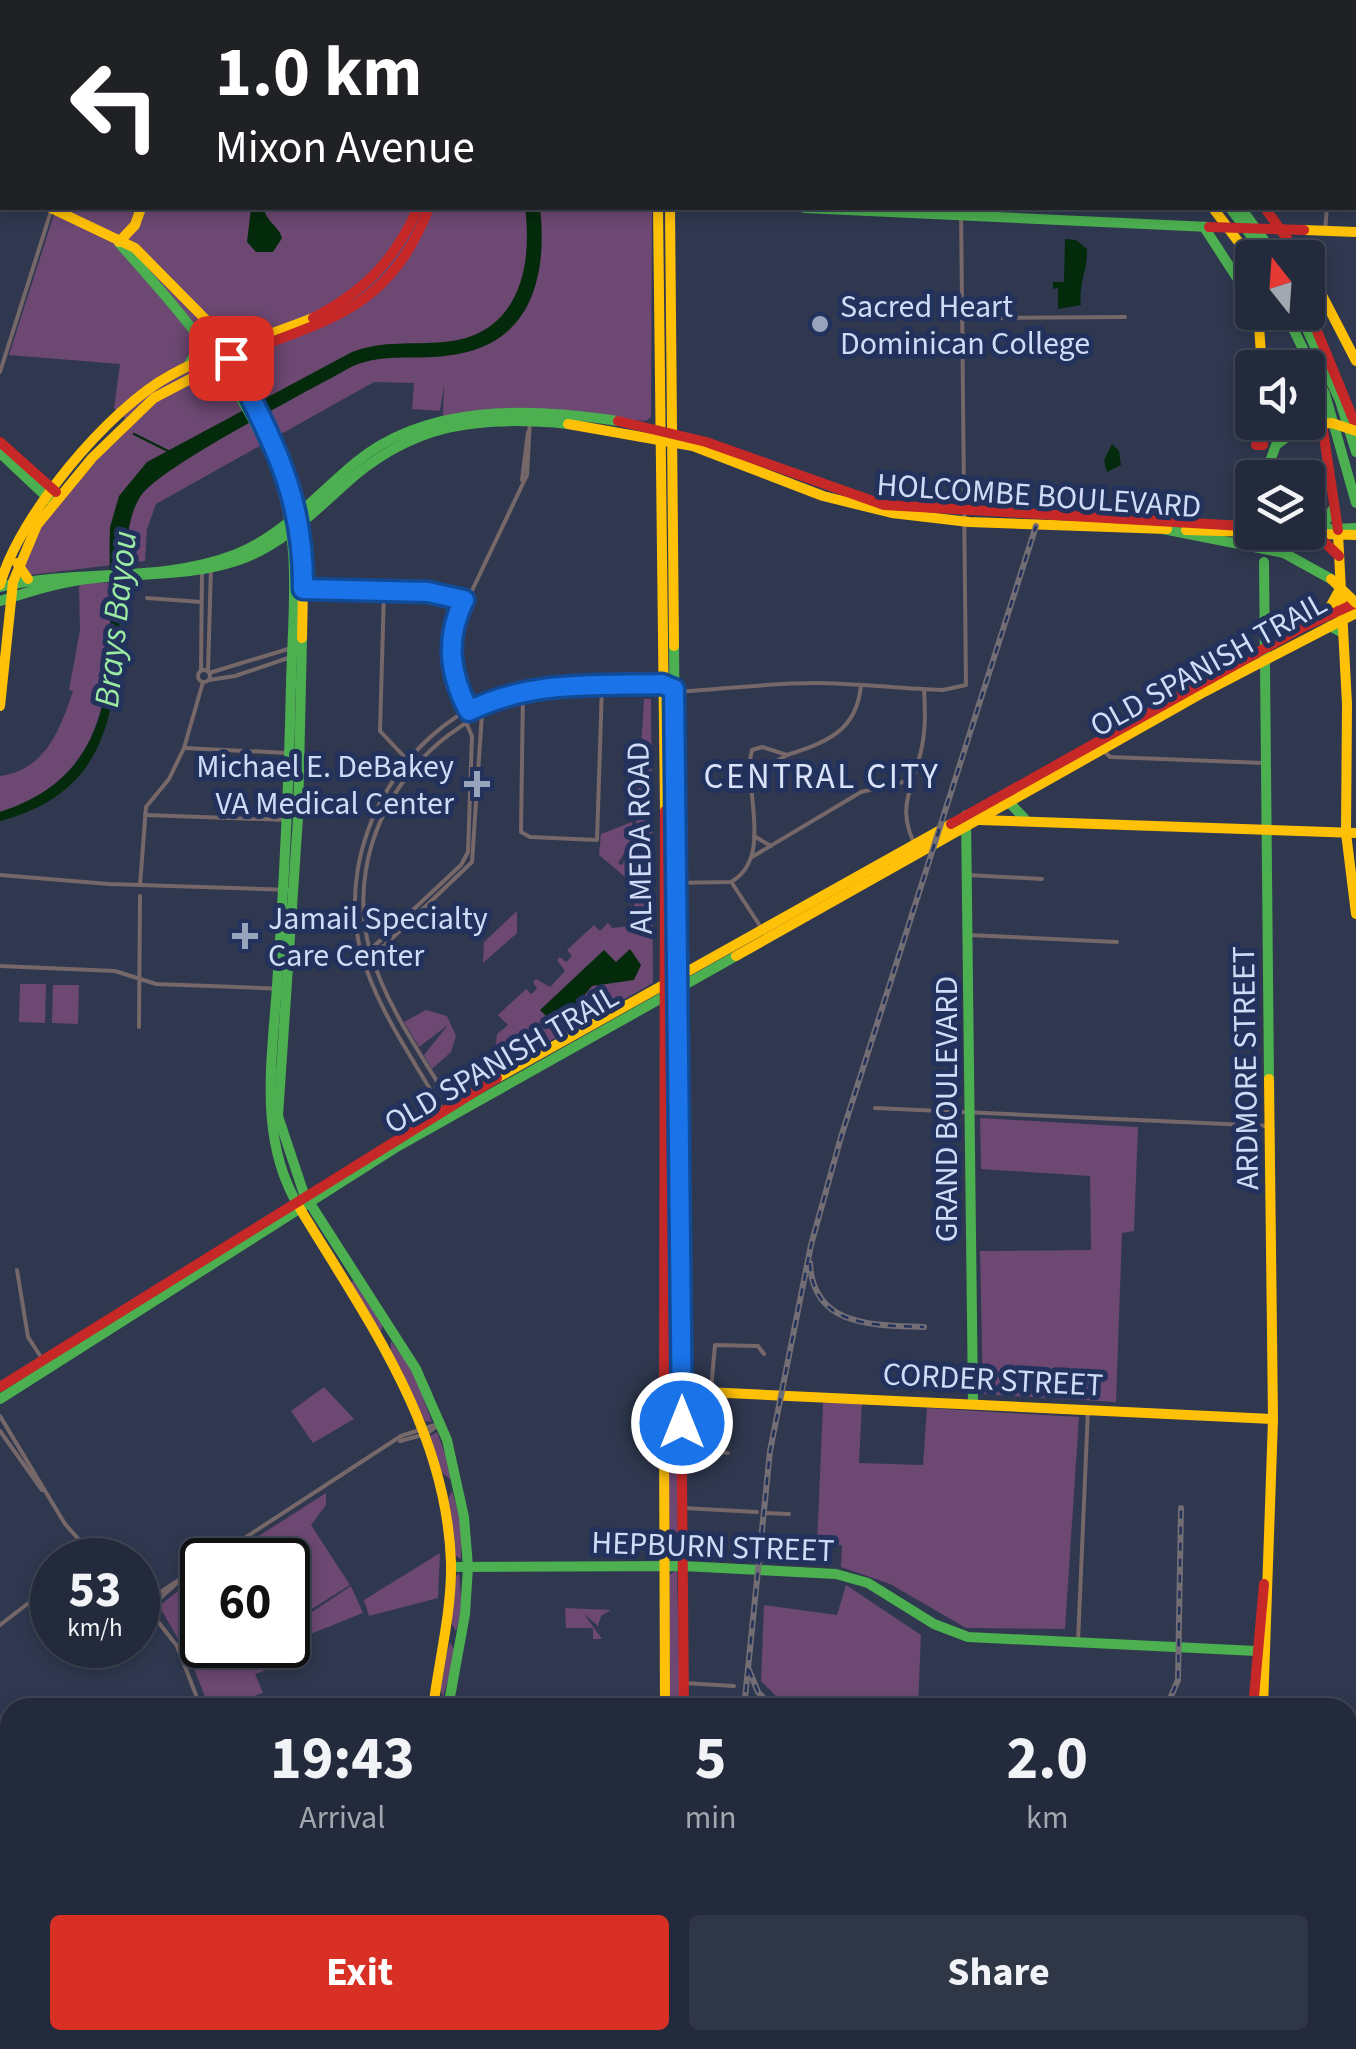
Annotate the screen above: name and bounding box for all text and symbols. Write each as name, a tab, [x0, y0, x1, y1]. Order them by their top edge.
text: 1.0 km	[215, 23, 422, 123]
icon: left	[50, 40, 180, 170]
text: Mixon Avenue	[215, 116, 475, 180]
north arrow	[1235, 240, 1325, 330]
map controls	[1235, 240, 1325, 550]
place label: Sacred Heart Dominican College	[840, 284, 1090, 367]
marker: Sacred Heart Dominican College	[809, 313, 831, 335]
pin	[189, 316, 274, 401]
icon: arrive	[204, 331, 259, 386]
button: sound	[1235, 350, 1325, 440]
button: layers	[1235, 460, 1325, 550]
street label: HOLCOMBE BOULEVARD	[875, 462, 1203, 530]
water label: Brays Bayou	[82, 528, 150, 710]
street label: OLD SPANISH TRAIL	[1082, 581, 1335, 749]
street label: ALMEDA ROAD	[615, 741, 665, 935]
place label: Michael E. DeBakey VA Medical Center	[196, 744, 455, 827]
district label: CENTRAL CITY	[704, 752, 940, 802]
marker: Michael E. DeBakey VA Medical Center	[464, 771, 490, 797]
place label: Jamail Specialty Care Center	[268, 896, 488, 979]
marker: Jamail Specialty Care Center	[232, 923, 258, 949]
street label: ARDMORE STREET	[1221, 946, 1271, 1190]
street label: OLD SPANISH TRAIL	[376, 974, 627, 1146]
street label: GRAND BOULEVARD	[924, 976, 970, 1242]
street label: CORDER STREET	[882, 1351, 1104, 1409]
position arrow	[630, 1371, 734, 1475]
street label: HEPBURN STREET	[591, 1520, 835, 1574]
speed limit sign: 60	[180, 1538, 310, 1668]
text: 53	[69, 1555, 121, 1626]
text: km/h	[67, 1610, 123, 1646]
text: 19:43	[270, 1717, 415, 1802]
text: 5	[695, 1717, 727, 1802]
text: 2.0	[1007, 1717, 1088, 1802]
text: Arrival	[299, 1795, 385, 1841]
text: min	[685, 1795, 737, 1841]
text: km	[1026, 1795, 1068, 1841]
button: Exit	[50, 1915, 669, 2030]
button: Share	[689, 1915, 1308, 2030]

